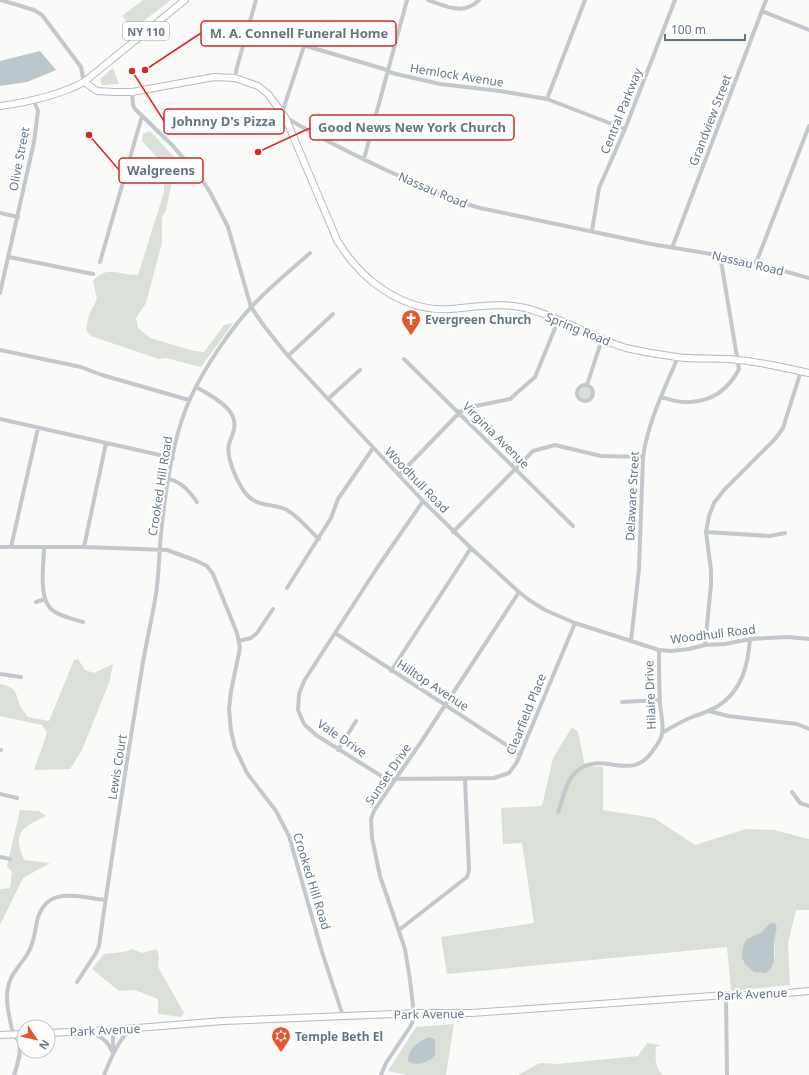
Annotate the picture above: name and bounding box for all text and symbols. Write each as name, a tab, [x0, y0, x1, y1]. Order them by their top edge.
scale bar	[665, 16, 745, 42]
callout: M. A. Connell Funeral Home	[201, 21, 396, 46]
text: 100 m	[671, 21, 706, 38]
road number: NY 110	[123, 22, 169, 40]
text: M. A. Connell Funeral Home	[210, 24, 388, 42]
street label: Hemlock Avenue	[409, 59, 505, 91]
street label: Central Parkway	[596, 65, 646, 157]
street label: Grandview Street	[685, 71, 736, 168]
callout: Johnny D's Pizza	[164, 109, 284, 134]
text: Johnny D's Pizza	[171, 112, 276, 130]
callout: Good News New York Church	[310, 115, 514, 140]
text: Good News New York Church	[318, 118, 506, 136]
street label: Olive Street	[4, 125, 34, 193]
callout: Walgreens	[119, 158, 203, 183]
text: Walgreens	[127, 161, 195, 179]
street label: Nassau Road	[396, 168, 470, 212]
street label: Nassau Road	[710, 246, 786, 280]
church icon: Evergreen Church	[400, 308, 422, 336]
street label: Spring Road	[543, 308, 613, 350]
place label: Evergreen Church	[425, 311, 531, 328]
street label: Virginia Avenue	[459, 398, 533, 472]
street label: Crooked Hill Road	[144, 435, 176, 537]
street label: Woodhull Road	[381, 443, 453, 517]
street label: Delaware Street	[621, 450, 643, 541]
street label: Woodhull Road	[669, 620, 757, 648]
street label: Hilltop Avenue	[394, 655, 472, 715]
street label: Hilaire Drive	[640, 660, 660, 730]
street label: Clearfield Place	[502, 671, 550, 757]
street label: Vale Drive	[314, 715, 370, 761]
street label: Lewis Court	[103, 733, 131, 801]
street label: Sunset Drive	[361, 740, 415, 808]
street label: Crooked Hill Road	[289, 830, 335, 932]
street label: Park Avenue	[716, 984, 788, 1004]
street label: Park Avenue	[394, 1005, 465, 1023]
north arrow	[16, 1019, 56, 1059]
street label: Park Avenue	[69, 1020, 141, 1040]
synagogue icon: Temple Beth El	[270, 1025, 292, 1053]
place label: Temple Beth El	[295, 1028, 383, 1045]
text: N	[36, 1037, 53, 1053]

